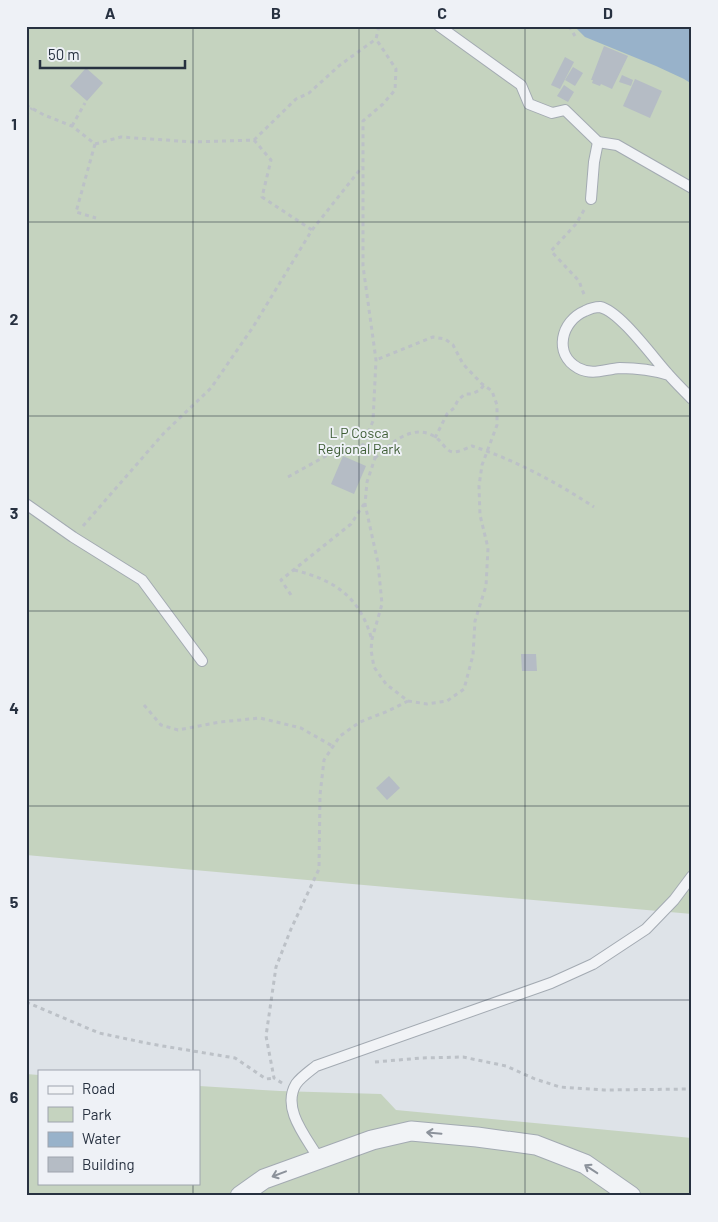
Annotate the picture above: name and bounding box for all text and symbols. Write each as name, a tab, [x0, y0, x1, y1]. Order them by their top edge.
text: A	[105, 3, 116, 22]
text: B	[271, 3, 281, 22]
text: C	[437, 3, 447, 22]
text: D	[603, 3, 613, 22]
scale bar	[40, 38, 185, 70]
text: 50 m	[48, 45, 80, 63]
text: 1	[11, 114, 17, 133]
text: 2	[10, 309, 19, 328]
park label: L P Cosca Regional Park	[318, 424, 400, 457]
text: 3	[10, 503, 18, 522]
text: 4	[9, 698, 19, 717]
text: 5	[10, 892, 19, 911]
legend	[38, 1070, 200, 1184]
text: Road	[82, 1079, 115, 1097]
text: 6	[10, 1087, 19, 1106]
text: Park	[82, 1105, 112, 1123]
one-way arrow	[426, 1128, 442, 1138]
text: Water	[82, 1129, 121, 1147]
text: Building	[82, 1155, 135, 1173]
one-way arrow	[584, 1163, 598, 1174]
one-way arrow	[272, 1170, 287, 1179]

